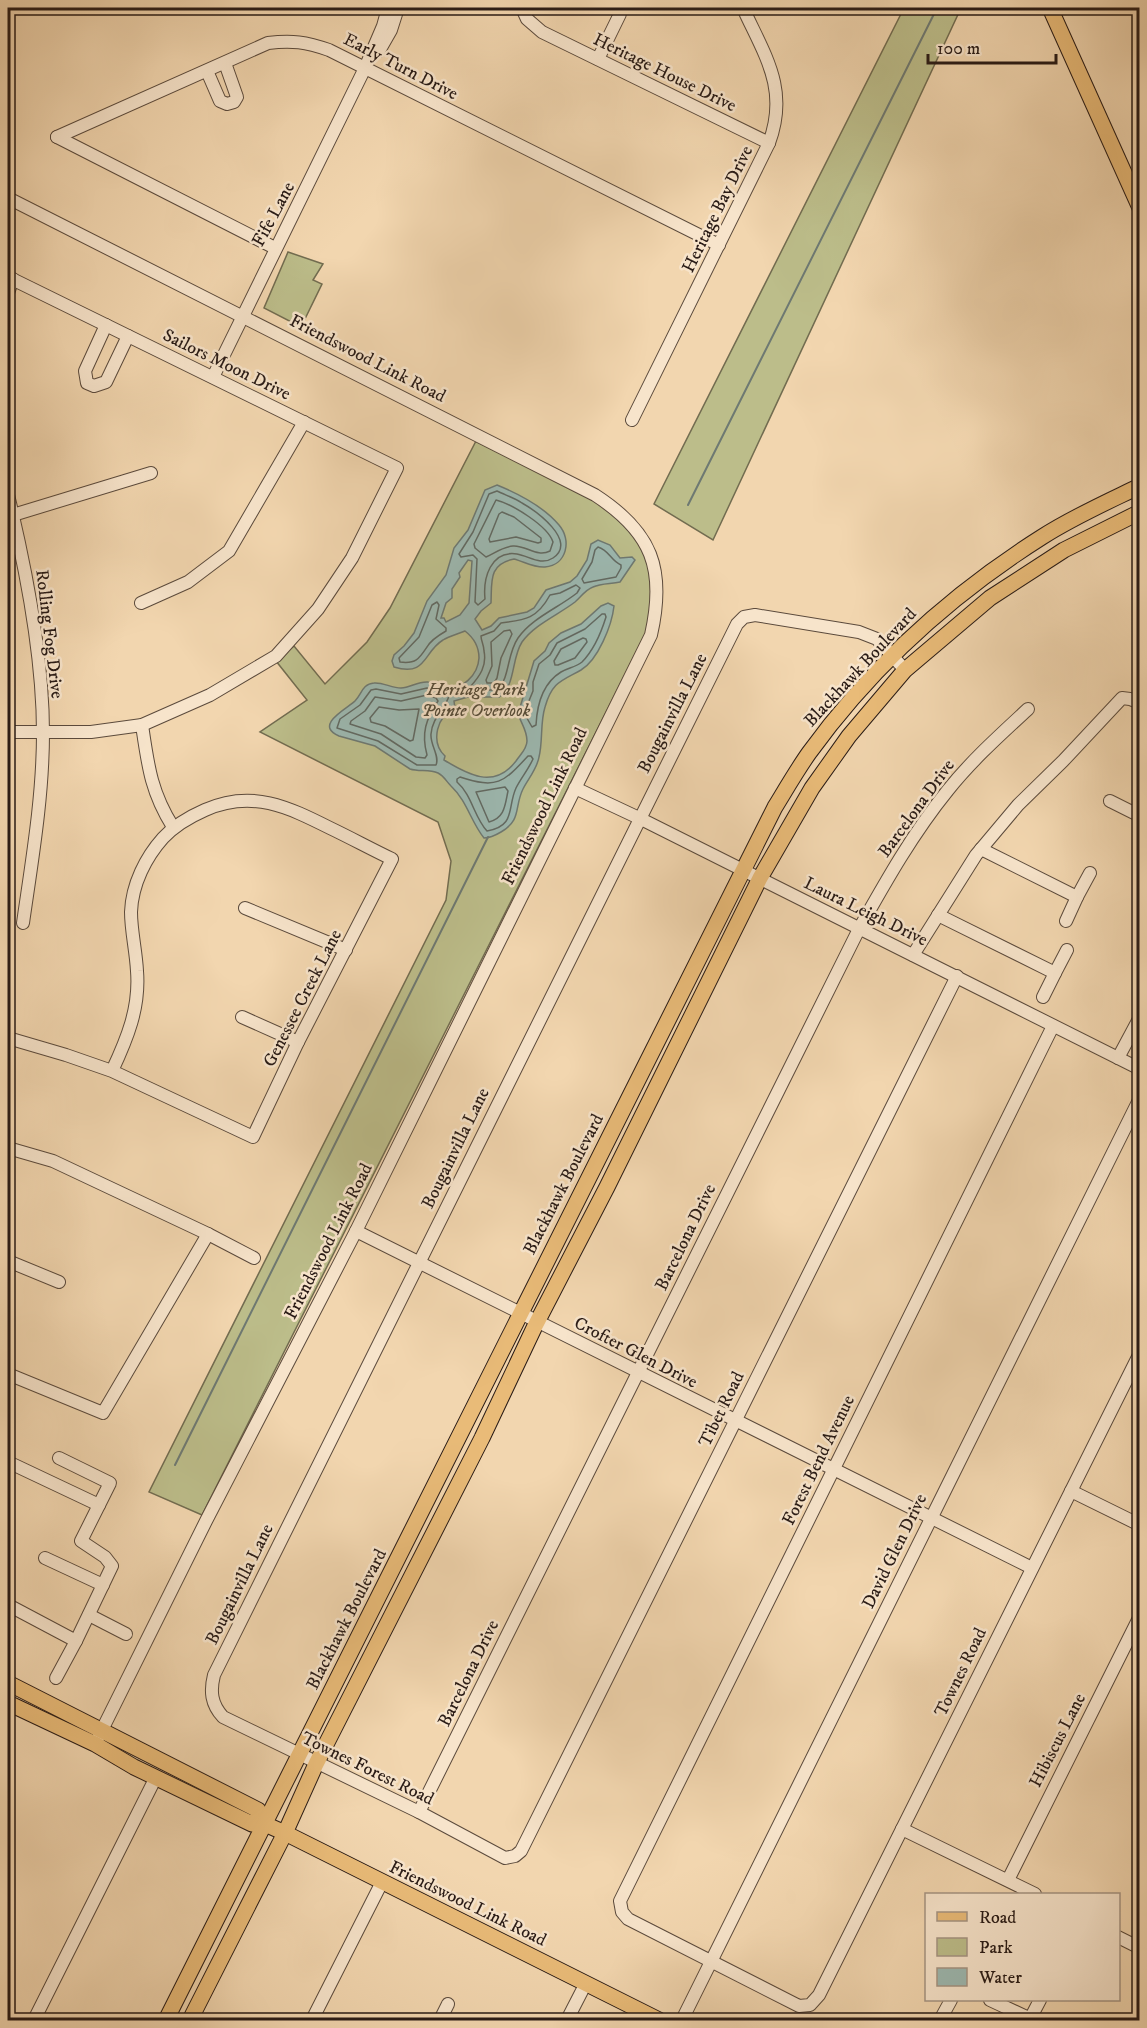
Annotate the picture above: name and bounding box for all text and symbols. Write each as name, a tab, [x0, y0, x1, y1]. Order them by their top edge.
scale bar	[928, 27, 1056, 65]
street label: Early Turn Drive	[340, 29, 462, 105]
street label: Heritage House Drive	[589, 29, 740, 117]
text: 100 m	[937, 38, 980, 60]
street label: Heritage Bay Drive	[678, 142, 758, 276]
street label: Fife Lane	[248, 178, 300, 251]
street label: Friendswood Link Road	[286, 310, 449, 408]
street label: Sailors Moon Drive	[159, 324, 294, 405]
street label: Rolling Fog Drive	[30, 568, 68, 700]
street label: Blackhawk Boulevard	[800, 604, 922, 732]
street label: Bougainvilla Lane	[633, 650, 713, 777]
park label: Heritage Park Pointe Overlook	[422, 679, 531, 722]
street label: Friendswood Link Road	[497, 724, 593, 889]
street label: Barcelona Drive	[874, 755, 960, 862]
street label: Laura Leigh Drive	[800, 872, 931, 951]
street label: Genessee Creek Lane	[259, 926, 347, 1071]
street label: Bougainvilla Lane	[417, 1085, 495, 1212]
street label: Blackhawk Boulevard	[519, 1110, 609, 1258]
street label: Friendswood Link Road	[280, 1160, 378, 1323]
street label: Barcelona Drive	[651, 1181, 721, 1294]
street label: Crofter Glen Drive	[570, 1312, 701, 1393]
street label: Tibet Road	[694, 1368, 750, 1451]
street label: Forest Bend Avenue	[778, 1392, 860, 1529]
street label: David Glen Drive	[858, 1490, 932, 1612]
street label: Bougainvilla Lane	[201, 1521, 279, 1648]
street label: Blackhawk Boulevard	[302, 1545, 392, 1693]
street label: Barcelona Drive	[434, 1617, 504, 1730]
street label: Townes Road	[930, 1625, 992, 1720]
street label: Hibiscus Lane	[1025, 1690, 1091, 1791]
street label: Townes Forest Road	[298, 1727, 437, 1811]
street label: Friendswood Link Road	[385, 1856, 550, 1952]
legend	[925, 1893, 1120, 2001]
text: Road	[979, 1907, 1016, 1929]
text: Park	[979, 1937, 1013, 1959]
text: Water	[978, 1967, 1022, 1989]

